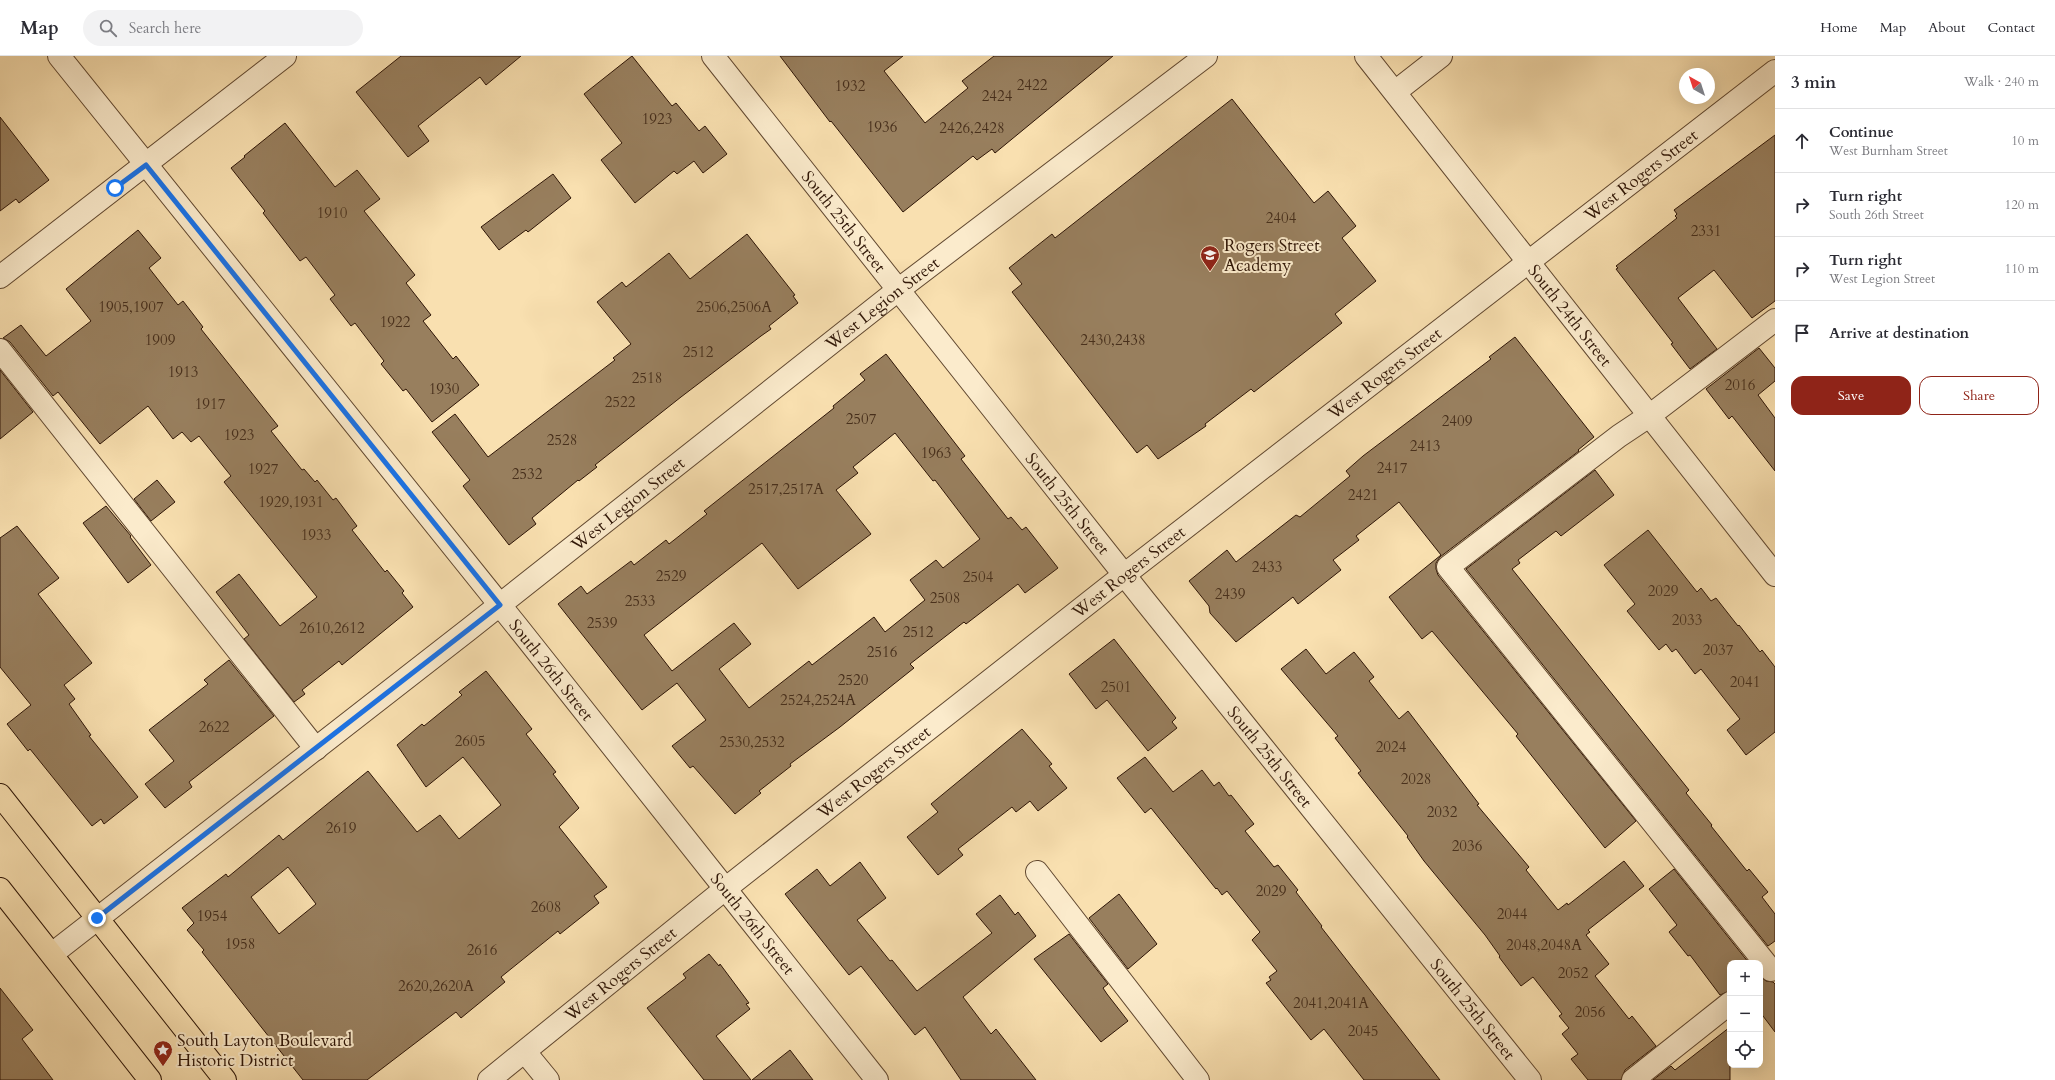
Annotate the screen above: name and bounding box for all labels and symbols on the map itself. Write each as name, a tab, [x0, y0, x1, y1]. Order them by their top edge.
north arrow	[1679, 68, 1715, 104]
house number: 2422	[1017, 75, 1048, 95]
house number: 1932	[835, 76, 866, 96]
house number: 2424	[982, 86, 1013, 106]
house number: 1923	[642, 109, 672, 129]
house number: 1936	[867, 117, 898, 137]
house number: 2426,2428	[939, 118, 1005, 138]
street label: West Rogers Street	[1579, 124, 1703, 227]
street label: South 25th Street	[796, 166, 892, 278]
route start	[106, 179, 124, 197]
house number: 1910	[317, 203, 348, 223]
house number: 2404	[1266, 208, 1297, 228]
house number: 2331	[1691, 221, 1721, 241]
place label: Rogers Street Academy	[1224, 234, 1320, 277]
school or university icon: Rogers Street Academy	[1199, 244, 1221, 272]
street label: West Legion Street	[820, 251, 945, 356]
street label: South 24th Street	[1522, 260, 1618, 372]
house number: 1905,1907	[98, 297, 164, 317]
house number: 2506,2506A	[696, 297, 772, 317]
house number: 1922	[380, 312, 411, 332]
street label: West Rogers Street	[1323, 322, 1447, 425]
house number: 1909	[145, 330, 176, 350]
house number: 2430,2438	[1080, 330, 1146, 350]
house number: 2512	[683, 342, 714, 362]
house number: 1913	[168, 362, 198, 382]
house number: 2518	[632, 368, 662, 388]
house number: 2016	[1725, 375, 1756, 395]
house number: 1930	[429, 379, 460, 399]
house number: 2522	[605, 392, 636, 412]
house number: 1917	[195, 394, 226, 414]
house number: 2507	[846, 409, 877, 429]
house number: 2409	[1442, 411, 1473, 431]
house number: 1923	[224, 425, 254, 445]
house number: 2528	[547, 430, 577, 450]
house number: 2413	[1410, 436, 1440, 456]
house number: 1963	[921, 443, 951, 463]
street label: South 25th Street	[1020, 448, 1115, 560]
street label: West Legion Street	[566, 452, 690, 557]
house number: 2417	[1377, 458, 1408, 478]
house number: 1927	[248, 459, 279, 479]
house number: 2532	[512, 464, 543, 484]
house number: 2517,2517A	[748, 479, 824, 499]
house number: 2421	[1348, 485, 1378, 505]
house number: 1929,1931	[258, 492, 324, 512]
street label: West Rogers Street	[1067, 520, 1191, 624]
house number: 1933	[301, 525, 331, 545]
house number: 2433	[1252, 557, 1282, 577]
house number: 2529	[656, 566, 687, 586]
house number: 2504	[963, 567, 994, 587]
house number: 2029	[1648, 581, 1679, 601]
house number: 2439	[1215, 584, 1246, 604]
house number: 2508	[930, 588, 960, 608]
house number: 2533	[625, 591, 655, 611]
house number: 2033	[1672, 610, 1702, 630]
house number: 2539	[587, 613, 618, 633]
street label: South 26th Street	[504, 614, 599, 726]
house number: 2610,2612	[299, 618, 365, 638]
house number: 2512	[903, 622, 934, 642]
house number: 2037	[1703, 640, 1734, 660]
house number: 2516	[867, 642, 898, 662]
house number: 2520	[838, 670, 869, 690]
house number: 2041	[1730, 672, 1760, 692]
house number: 2501	[1101, 677, 1131, 697]
house number: 2524,2524A	[780, 690, 856, 710]
street label: South 25th Street	[1222, 701, 1318, 813]
house number: 2622	[199, 717, 230, 737]
street label: West Rogers Street	[812, 720, 936, 825]
house number: 2605	[455, 731, 485, 751]
house number: 2530,2532	[719, 732, 785, 752]
house number: 2024	[1376, 737, 1407, 757]
house number: 2028	[1401, 769, 1431, 789]
house number: 2032	[1427, 802, 1458, 822]
house number: 2619	[326, 818, 357, 838]
house number: 2036	[1452, 836, 1483, 856]
street label: South 26th Street	[705, 868, 800, 980]
house number: 2029	[1256, 881, 1287, 901]
house number: 2608	[531, 897, 561, 917]
house number: 2044	[1497, 904, 1528, 924]
house number: 1954	[197, 906, 228, 926]
route end	[88, 909, 106, 927]
street label: West Rogers Street	[559, 921, 682, 1027]
house number: 1958	[225, 934, 255, 954]
house number: 2048,2048A	[1506, 935, 1582, 955]
house number: 2616	[467, 940, 498, 960]
street label: South 25th Street	[1425, 954, 1521, 1065]
house number: 2052	[1558, 963, 1589, 983]
house number: 2620,2620A	[398, 976, 474, 996]
house number: 2041,2041A	[1293, 993, 1369, 1013]
house number: 2056	[1575, 1002, 1606, 1022]
house number: 2045	[1348, 1021, 1378, 1041]
place label: South Layton Boulevard Historic District	[177, 1029, 352, 1072]
place icon: South Layton Boulevard Historic District	[152, 1039, 174, 1067]

